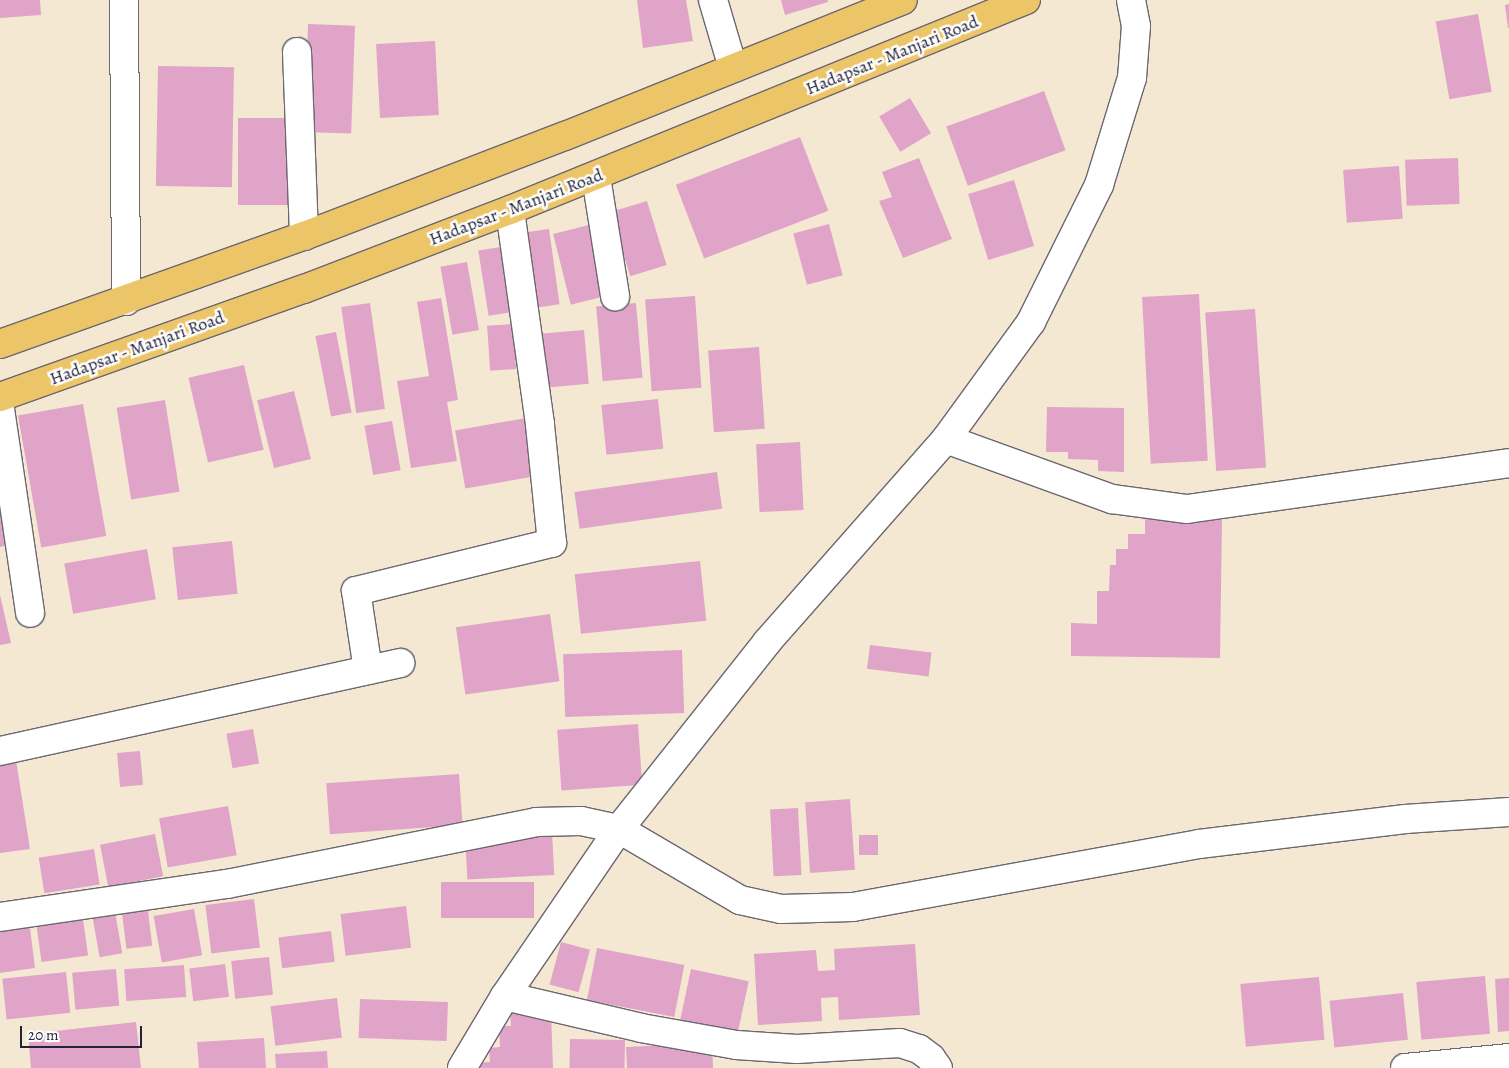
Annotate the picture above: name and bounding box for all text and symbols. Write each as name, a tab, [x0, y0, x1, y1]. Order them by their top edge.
street label: Hadapsar - Manjari Road	[802, 10, 982, 100]
street label: Hadapsar - Manjari Road	[426, 164, 606, 250]
street label: Hadapsar - Manjari Road	[46, 306, 228, 390]
scale bar	[22, 1016, 145, 1048]
text: 20 m	[28, 1025, 59, 1045]

